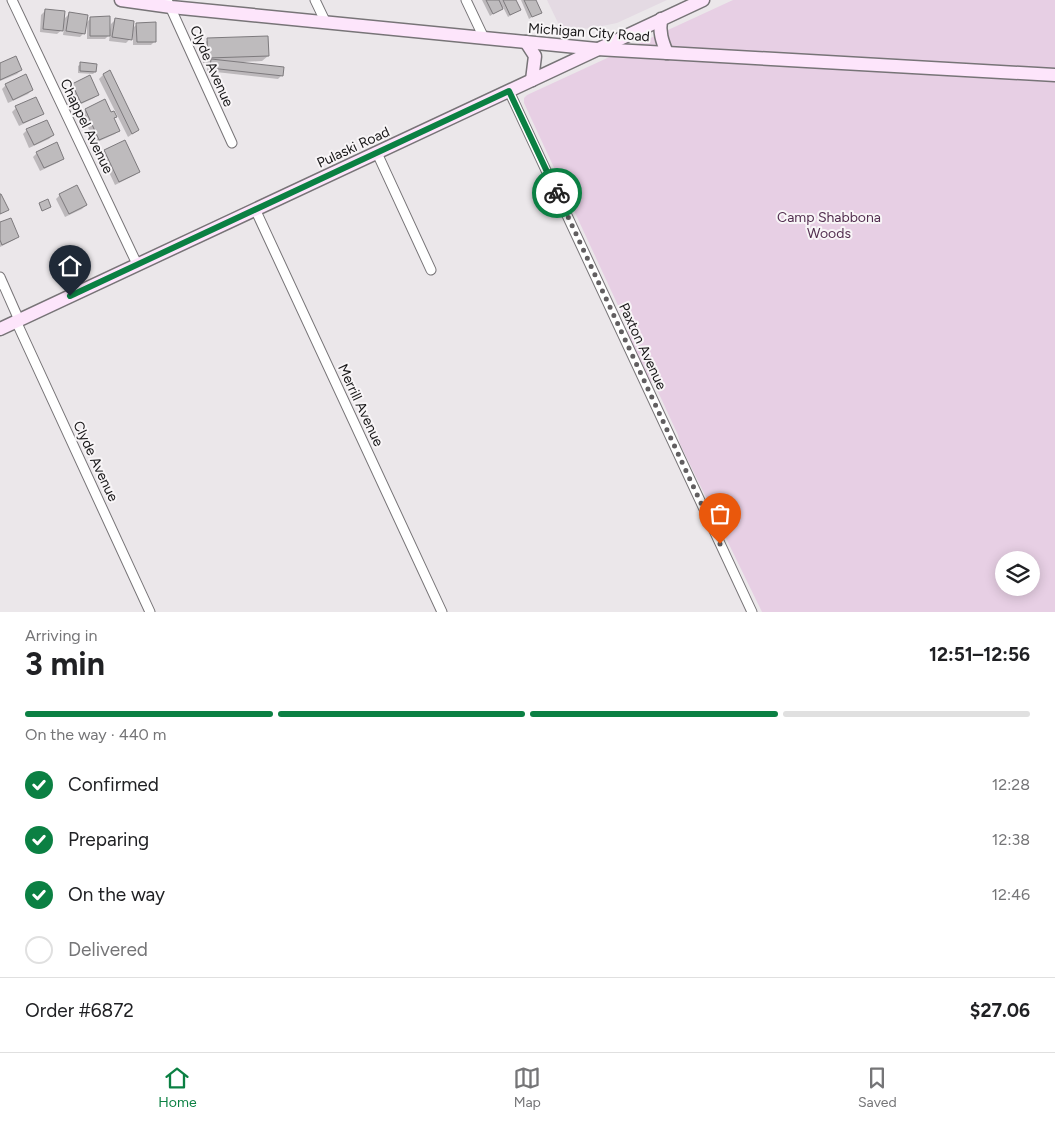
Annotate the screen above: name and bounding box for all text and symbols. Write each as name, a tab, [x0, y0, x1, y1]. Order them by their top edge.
street label: Michigan City Road	[527, 20, 650, 45]
street label: Clyde Avenue	[186, 23, 237, 110]
street label: Chappel Avenue	[56, 76, 117, 177]
street label: Pulaski Road	[314, 123, 392, 172]
courier	[532, 168, 582, 218]
icon: bike	[543, 179, 571, 207]
park label: Camp Shabbona Woods	[777, 209, 881, 242]
pin	[49, 245, 91, 296]
icon: home	[56, 252, 84, 280]
street label: Paxton Avenue	[615, 300, 670, 393]
street label: Merrill Avenue	[334, 361, 387, 450]
street label: Clyde Avenue	[69, 418, 122, 505]
pin	[699, 493, 741, 544]
icon: bag	[706, 500, 734, 528]
map controls	[995, 551, 1040, 596]
button: layers	[995, 551, 1040, 596]
text: Arriving in	[25, 626, 97, 645]
text: 12:51–12:56	[929, 643, 1030, 666]
text: 3 min	[25, 645, 105, 683]
text: On the way · 440 m	[25, 725, 166, 744]
icon: check	[25, 771, 53, 799]
text: Confirmed	[68, 773, 159, 796]
text: 12:28	[992, 775, 1030, 794]
icon: check	[25, 826, 53, 854]
text: Preparing	[68, 828, 149, 851]
text: 12:38	[992, 830, 1030, 849]
icon: check	[25, 881, 53, 909]
text: On the way	[68, 883, 165, 906]
text: 12:46	[991, 885, 1030, 904]
text: Delivered	[68, 938, 148, 961]
text: Order #6872	[25, 999, 134, 1022]
text: $27.06	[970, 999, 1030, 1022]
tab: Home	[158, 1064, 197, 1111]
tab: Map	[513, 1064, 541, 1111]
tab: Saved	[858, 1064, 897, 1111]

